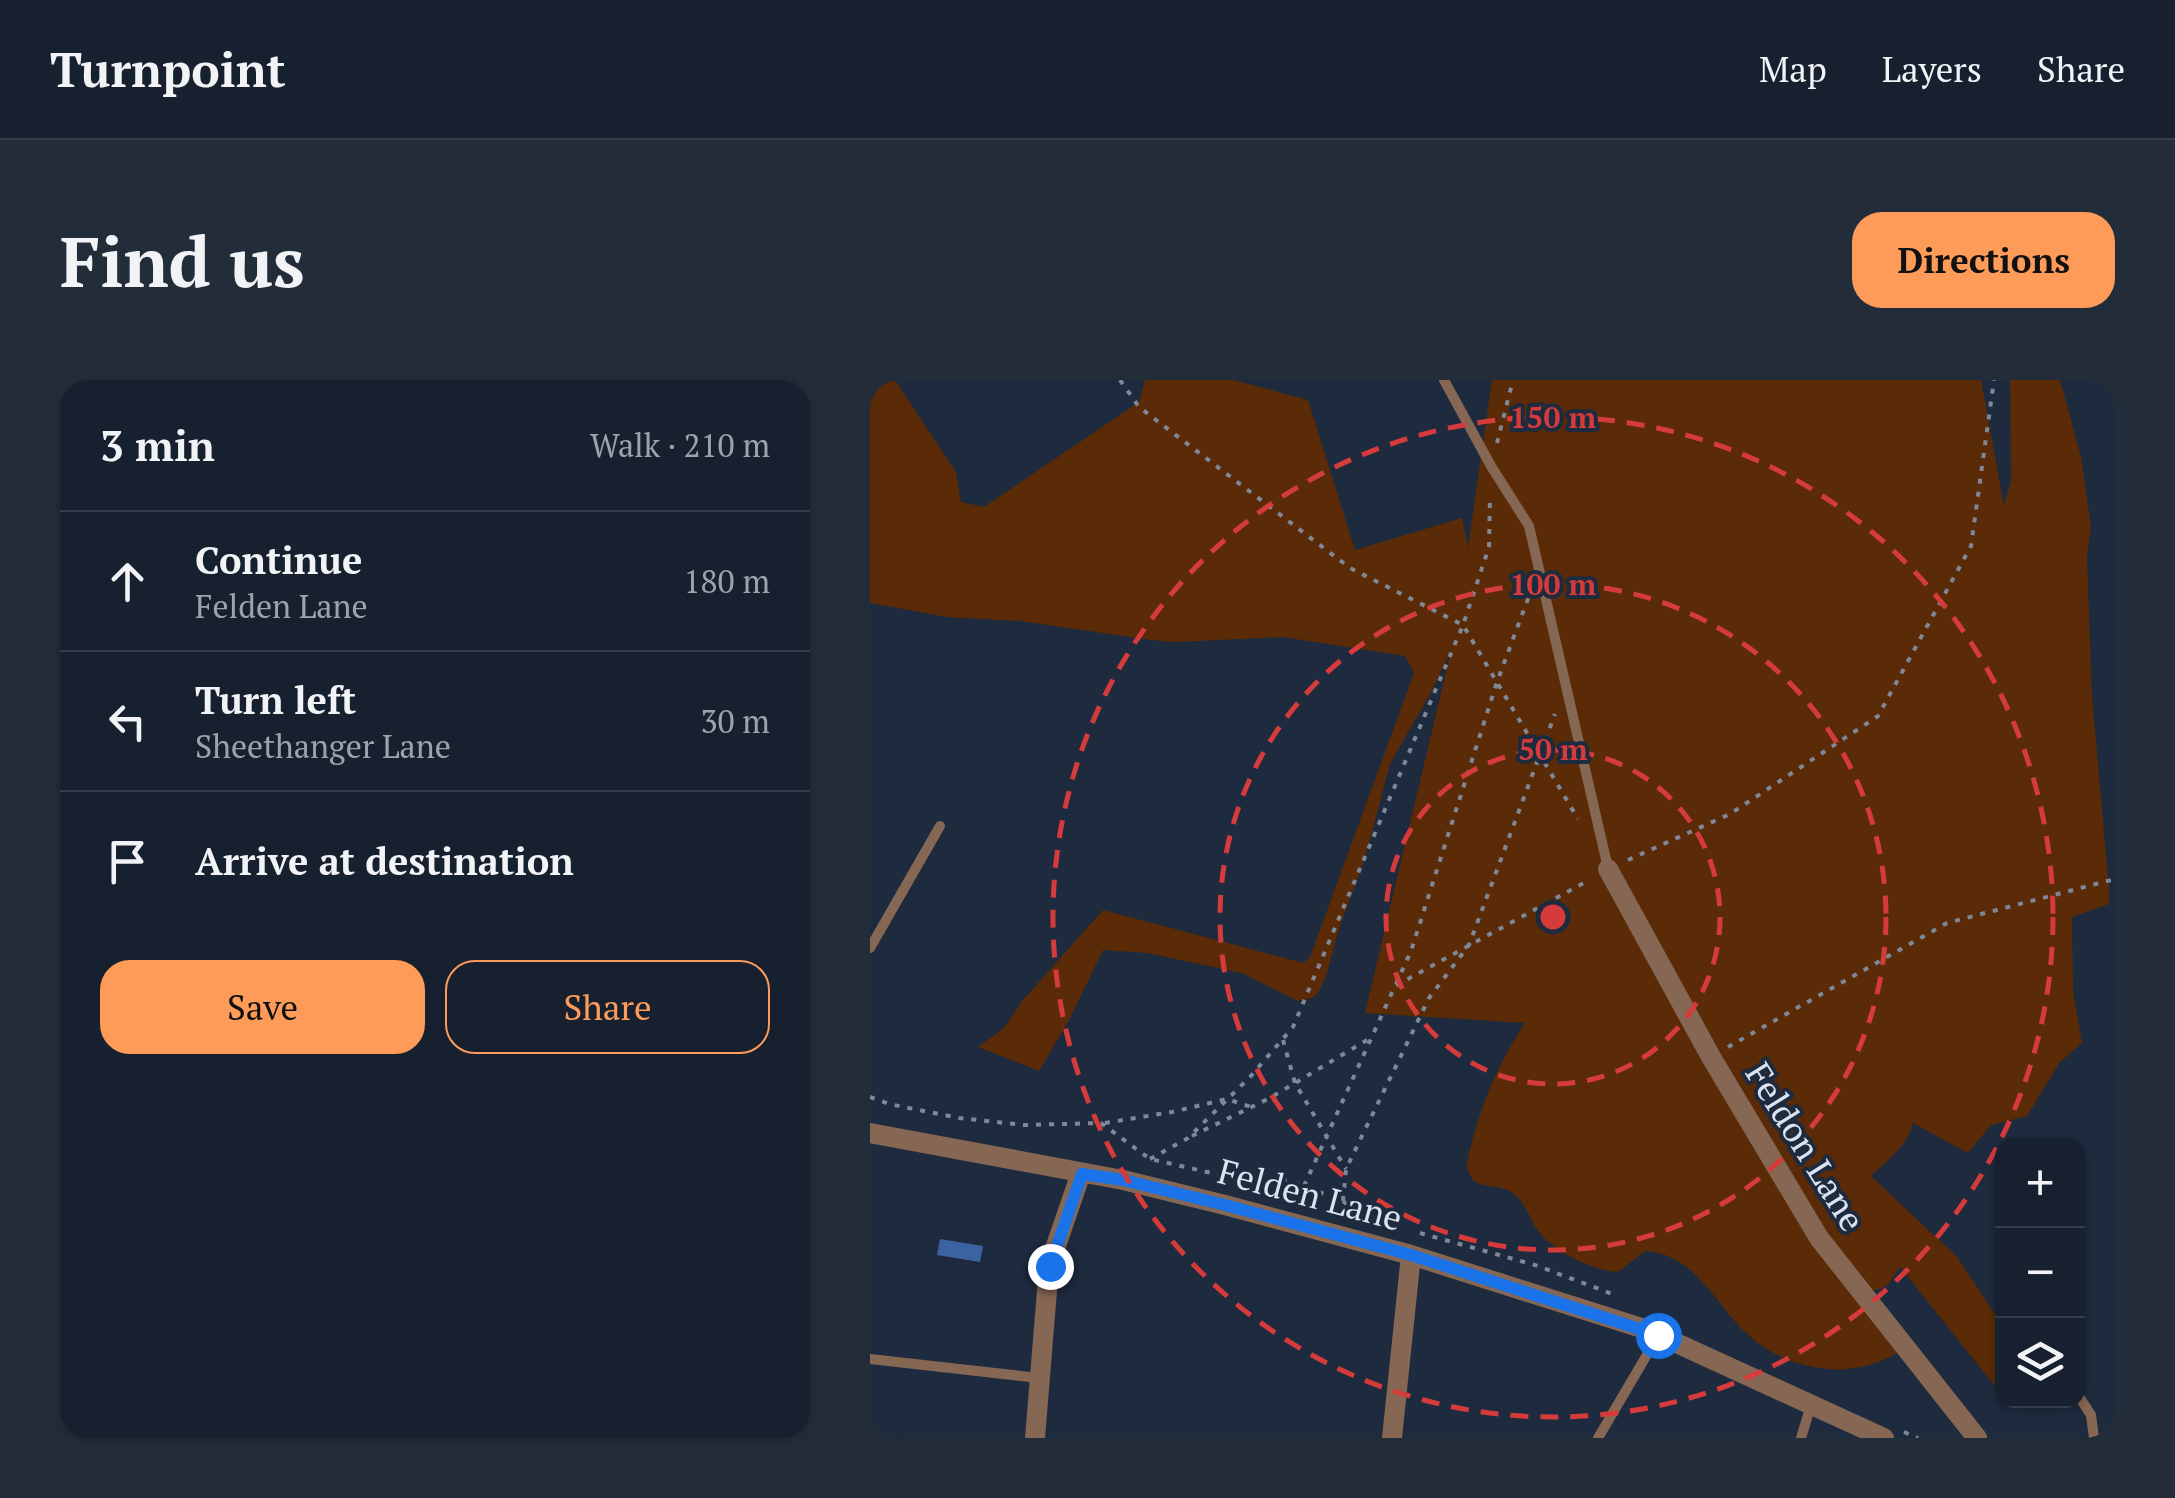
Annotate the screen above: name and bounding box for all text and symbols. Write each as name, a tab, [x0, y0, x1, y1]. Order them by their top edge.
text: Turnpoint	[50, 37, 286, 101]
text: Map	[1759, 46, 1827, 92]
text: Layers	[1882, 46, 1982, 92]
text: Share	[2037, 46, 2125, 92]
button: Directions	[1852, 212, 2115, 308]
text: Find us	[60, 214, 305, 307]
text: 150 m	[1510, 397, 1597, 437]
text: 3 min	[100, 417, 215, 473]
text: Walk · 210 m	[590, 424, 770, 466]
text: Continue	[195, 535, 362, 585]
icon: ahead	[100, 554, 155, 609]
text: 180 m	[683, 560, 770, 602]
text: 100 m	[1510, 564, 1597, 604]
text: Felden Lane	[195, 585, 368, 627]
text: Turn left	[195, 675, 356, 725]
icon: left	[100, 694, 155, 749]
text: 30 m	[700, 700, 770, 742]
text: Sheethanger Lane	[195, 725, 451, 767]
text: 50 m	[1518, 729, 1588, 769]
icon: arrive	[100, 834, 155, 889]
text: Arrive at destination	[195, 836, 574, 886]
centre of rings	[1535, 899, 1571, 935]
button: Save	[100, 960, 425, 1054]
button: Share	[445, 960, 770, 1054]
street label: Feldon Lane	[1736, 1053, 1876, 1239]
map controls	[1995, 1138, 2085, 1408]
button: +	[1995, 1138, 2085, 1228]
street label: Felden Lane	[1213, 1147, 1407, 1241]
button: −	[1995, 1228, 2085, 1318]
route end	[1028, 1244, 1074, 1290]
route start	[1636, 1313, 1682, 1359]
button: layers	[1995, 1318, 2085, 1408]

